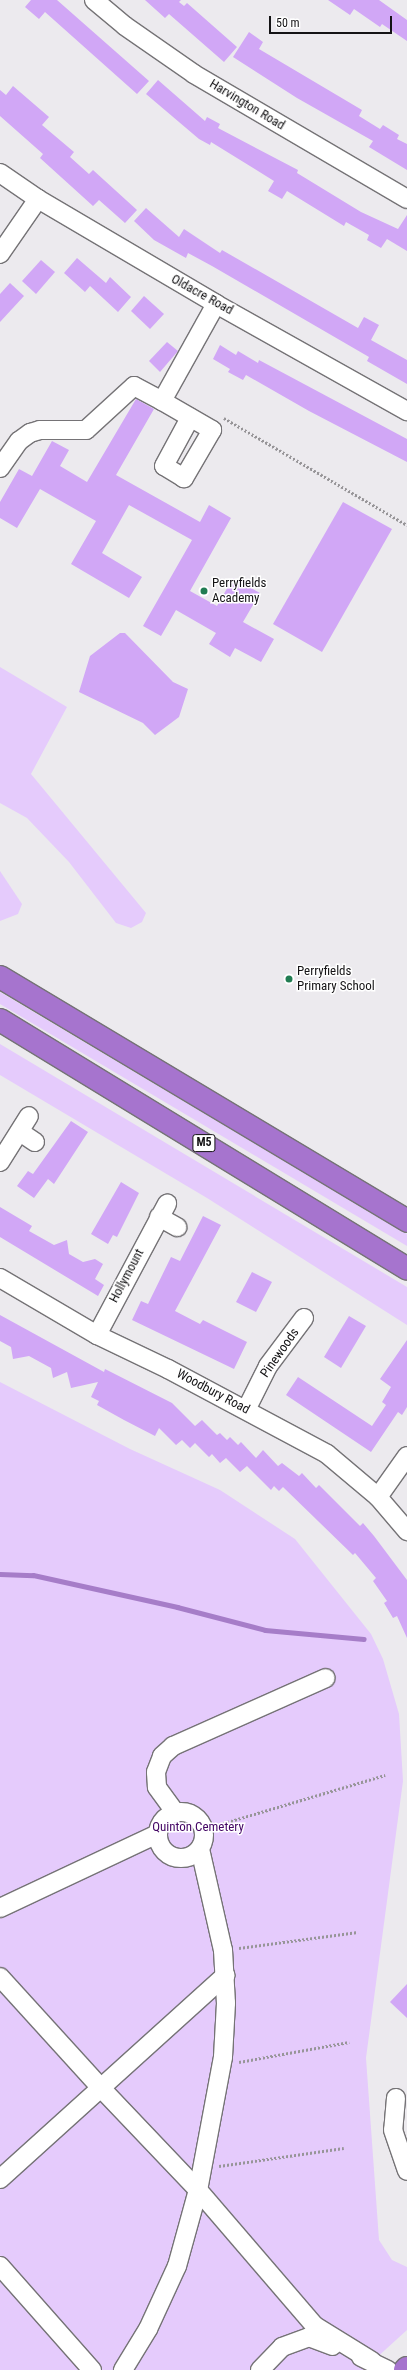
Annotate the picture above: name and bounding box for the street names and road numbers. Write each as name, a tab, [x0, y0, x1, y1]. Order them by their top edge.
street label: Harvington Road	[206, 76, 288, 134]
street label: Oldacre Road	[168, 272, 236, 318]
road number: M5	[192, 1133, 216, 1153]
street label: Hollymount	[106, 1246, 148, 1306]
street label: Pinewoods	[257, 1325, 303, 1381]
street label: Woodbury Road	[174, 1366, 252, 1418]

